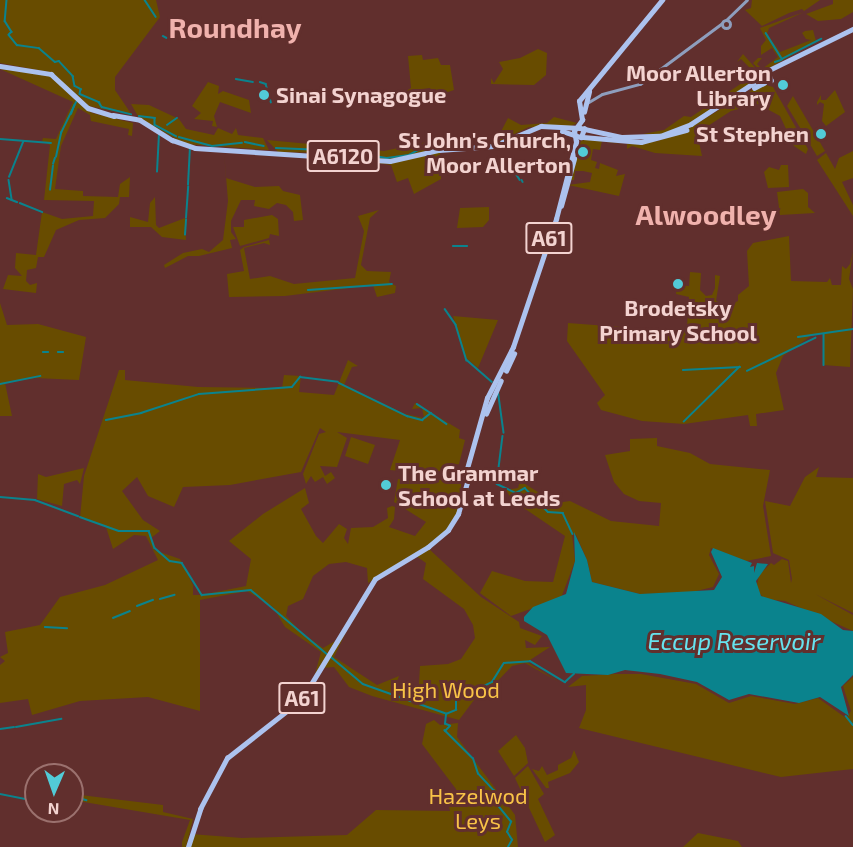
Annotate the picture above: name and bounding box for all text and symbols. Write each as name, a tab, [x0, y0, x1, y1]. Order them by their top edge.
district label: Roundhay	[168, 10, 302, 44]
place label: Moor Allerton Library	[625, 59, 771, 110]
marker: Moor Allerton Library	[776, 78, 790, 92]
place label: Sinai Synagogue	[276, 82, 446, 108]
marker: Sinai Synagogue	[257, 88, 271, 102]
place label: St Stephen	[696, 121, 809, 147]
place label: St John's Church, Moor Allerton	[398, 126, 571, 178]
marker: St Stephen	[814, 127, 828, 141]
road number: A6120	[306, 138, 380, 174]
marker: St John's Church, Moor Allerton	[576, 145, 590, 159]
district label: Alwoodley	[635, 197, 777, 231]
road number: A61	[525, 220, 573, 256]
marker: Brodetsky Primary School	[671, 277, 685, 291]
place label: Brodetsky Primary School	[599, 294, 757, 346]
place label: The Grammar School at Leeds	[398, 459, 561, 511]
marker: The Grammar School at Leeds	[379, 478, 393, 492]
water label: Eccup Reservoir	[648, 627, 820, 655]
park label: High Wood	[392, 677, 500, 703]
road number: A61	[278, 680, 326, 716]
north arrow	[24, 763, 84, 823]
park label: Hazelwod Leys	[428, 782, 528, 834]
text: N	[47, 800, 60, 819]

